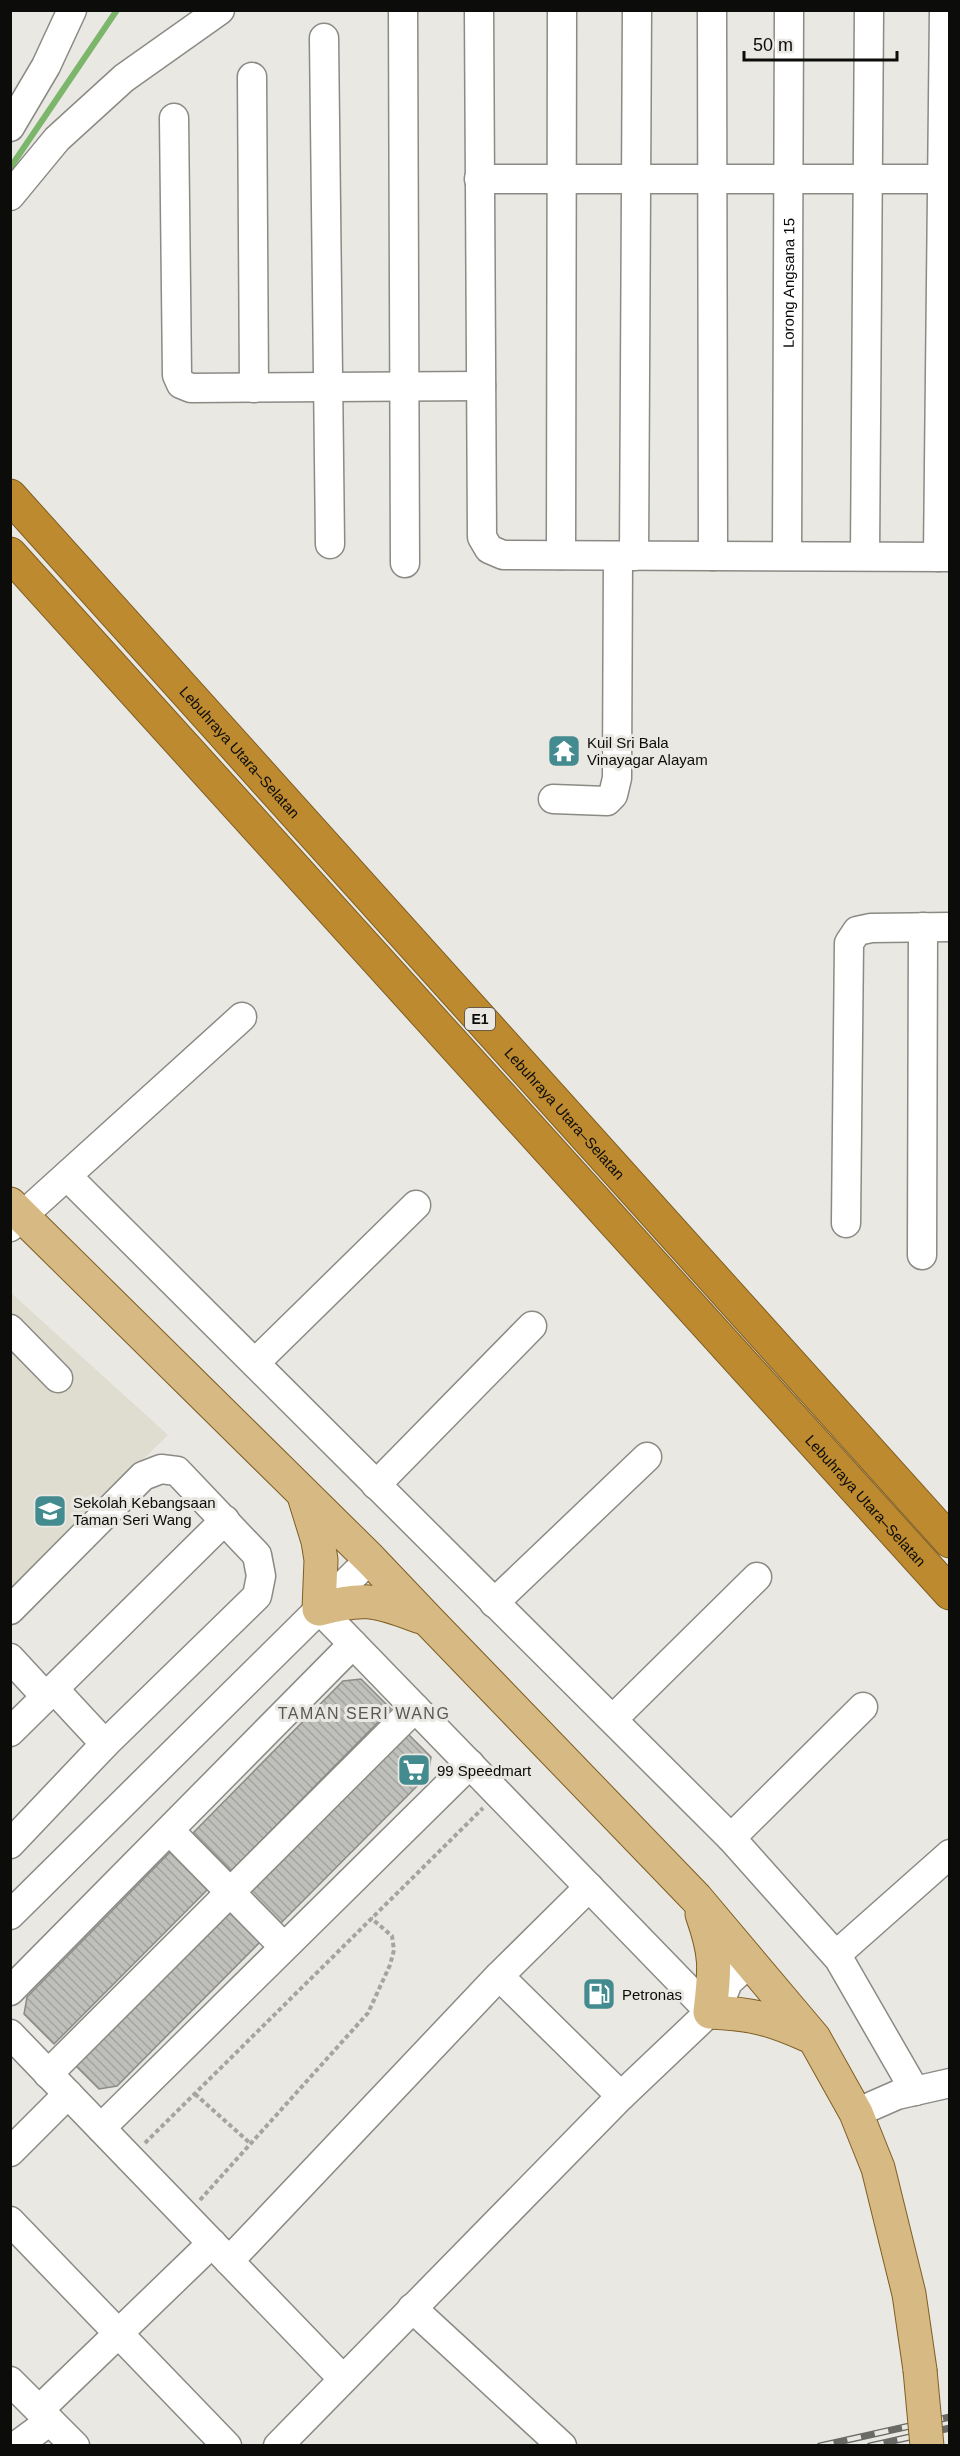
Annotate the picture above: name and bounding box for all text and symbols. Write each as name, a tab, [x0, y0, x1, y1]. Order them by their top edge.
scale bar	[744, 24, 897, 62]
text: 50 m	[753, 35, 793, 55]
street label: Lorong Angsana 15	[779, 218, 797, 348]
street label: Lebuhraya Utara–Selatan	[177, 682, 304, 821]
temple icon: Kuil Sri Bala Vinayagar Alayam	[546, 733, 582, 769]
place label: Kuil Sri Bala Vinayagar Alayam	[587, 734, 708, 768]
road number: E1	[465, 1008, 495, 1030]
street label: Lebuhraya Utara–Selatan	[502, 1044, 629, 1182]
street label: Lebuhraya Utara–Selatan	[802, 1431, 930, 1569]
school or university icon: Sekolah Kebangsaan Taman Seri Wang	[32, 1493, 68, 1529]
place label: Sekolah Kebangsaan Taman Seri Wang	[73, 1494, 216, 1528]
district label: TAMAN SERI WANG	[278, 1705, 450, 1722]
supermarket icon: 99 Speedmart	[396, 1752, 432, 1788]
place label: 99 Speedmart	[437, 1762, 532, 1779]
fuel station icon: Petronas	[581, 1976, 617, 2012]
place label: Petronas	[622, 1986, 682, 2003]

